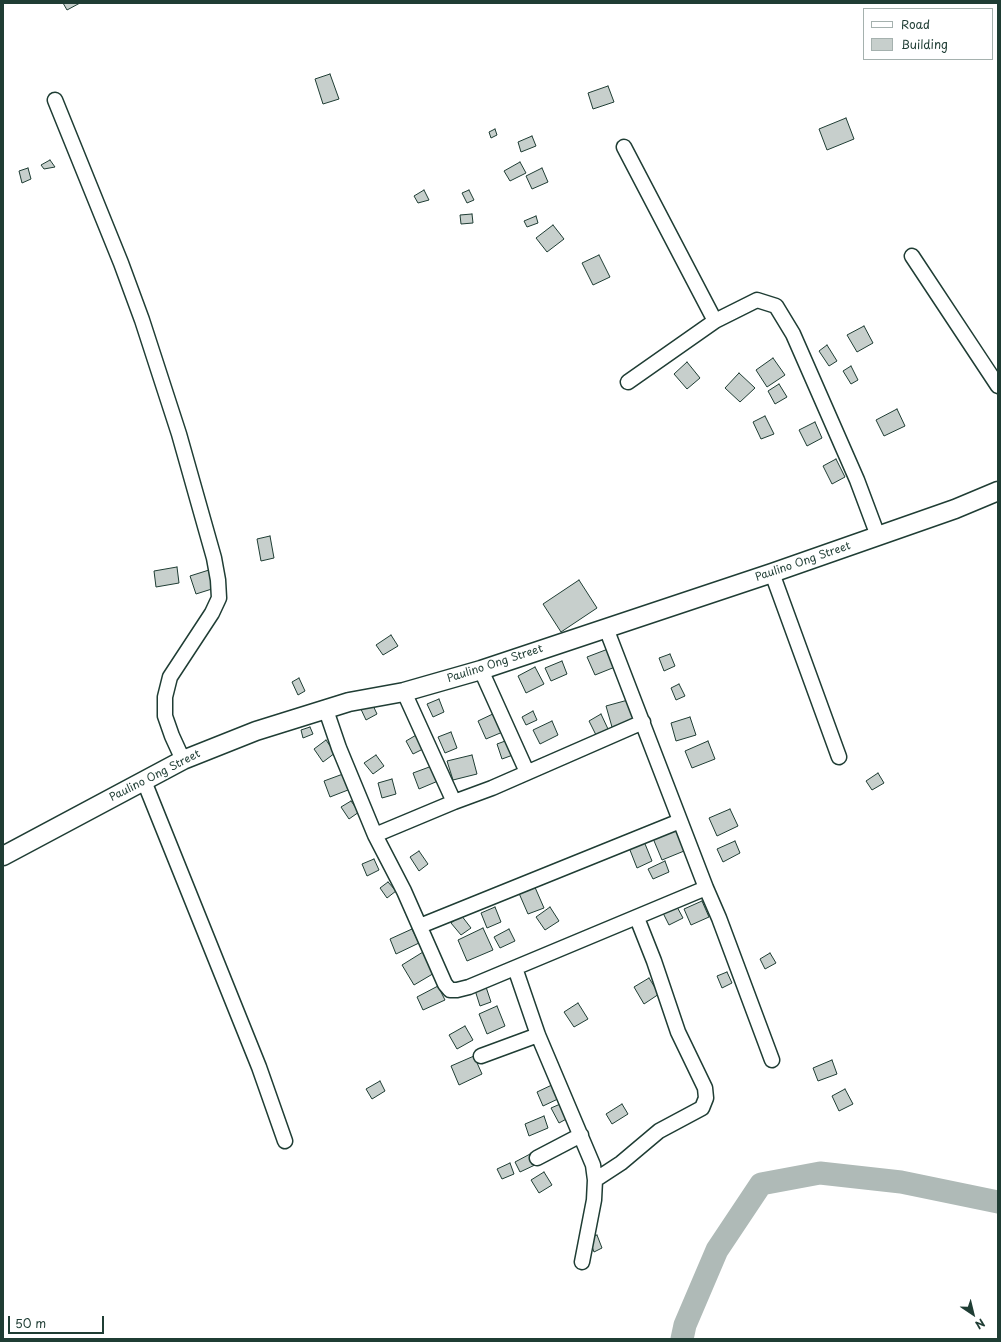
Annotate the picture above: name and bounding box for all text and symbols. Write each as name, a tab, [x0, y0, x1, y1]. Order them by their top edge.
legend	[863, 8, 993, 60]
text: Road	[901, 15, 930, 33]
text: Building	[901, 35, 948, 53]
street label: Paulino Ong Street	[754, 539, 852, 585]
street label: Paulino Ong Street	[445, 642, 545, 686]
street label: Paulino Ong Street	[107, 747, 203, 805]
north arrow	[953, 1294, 993, 1334]
scale bar	[10, 1308, 106, 1334]
text: 50 m	[15, 1314, 46, 1332]
text: N	[972, 1315, 989, 1334]

